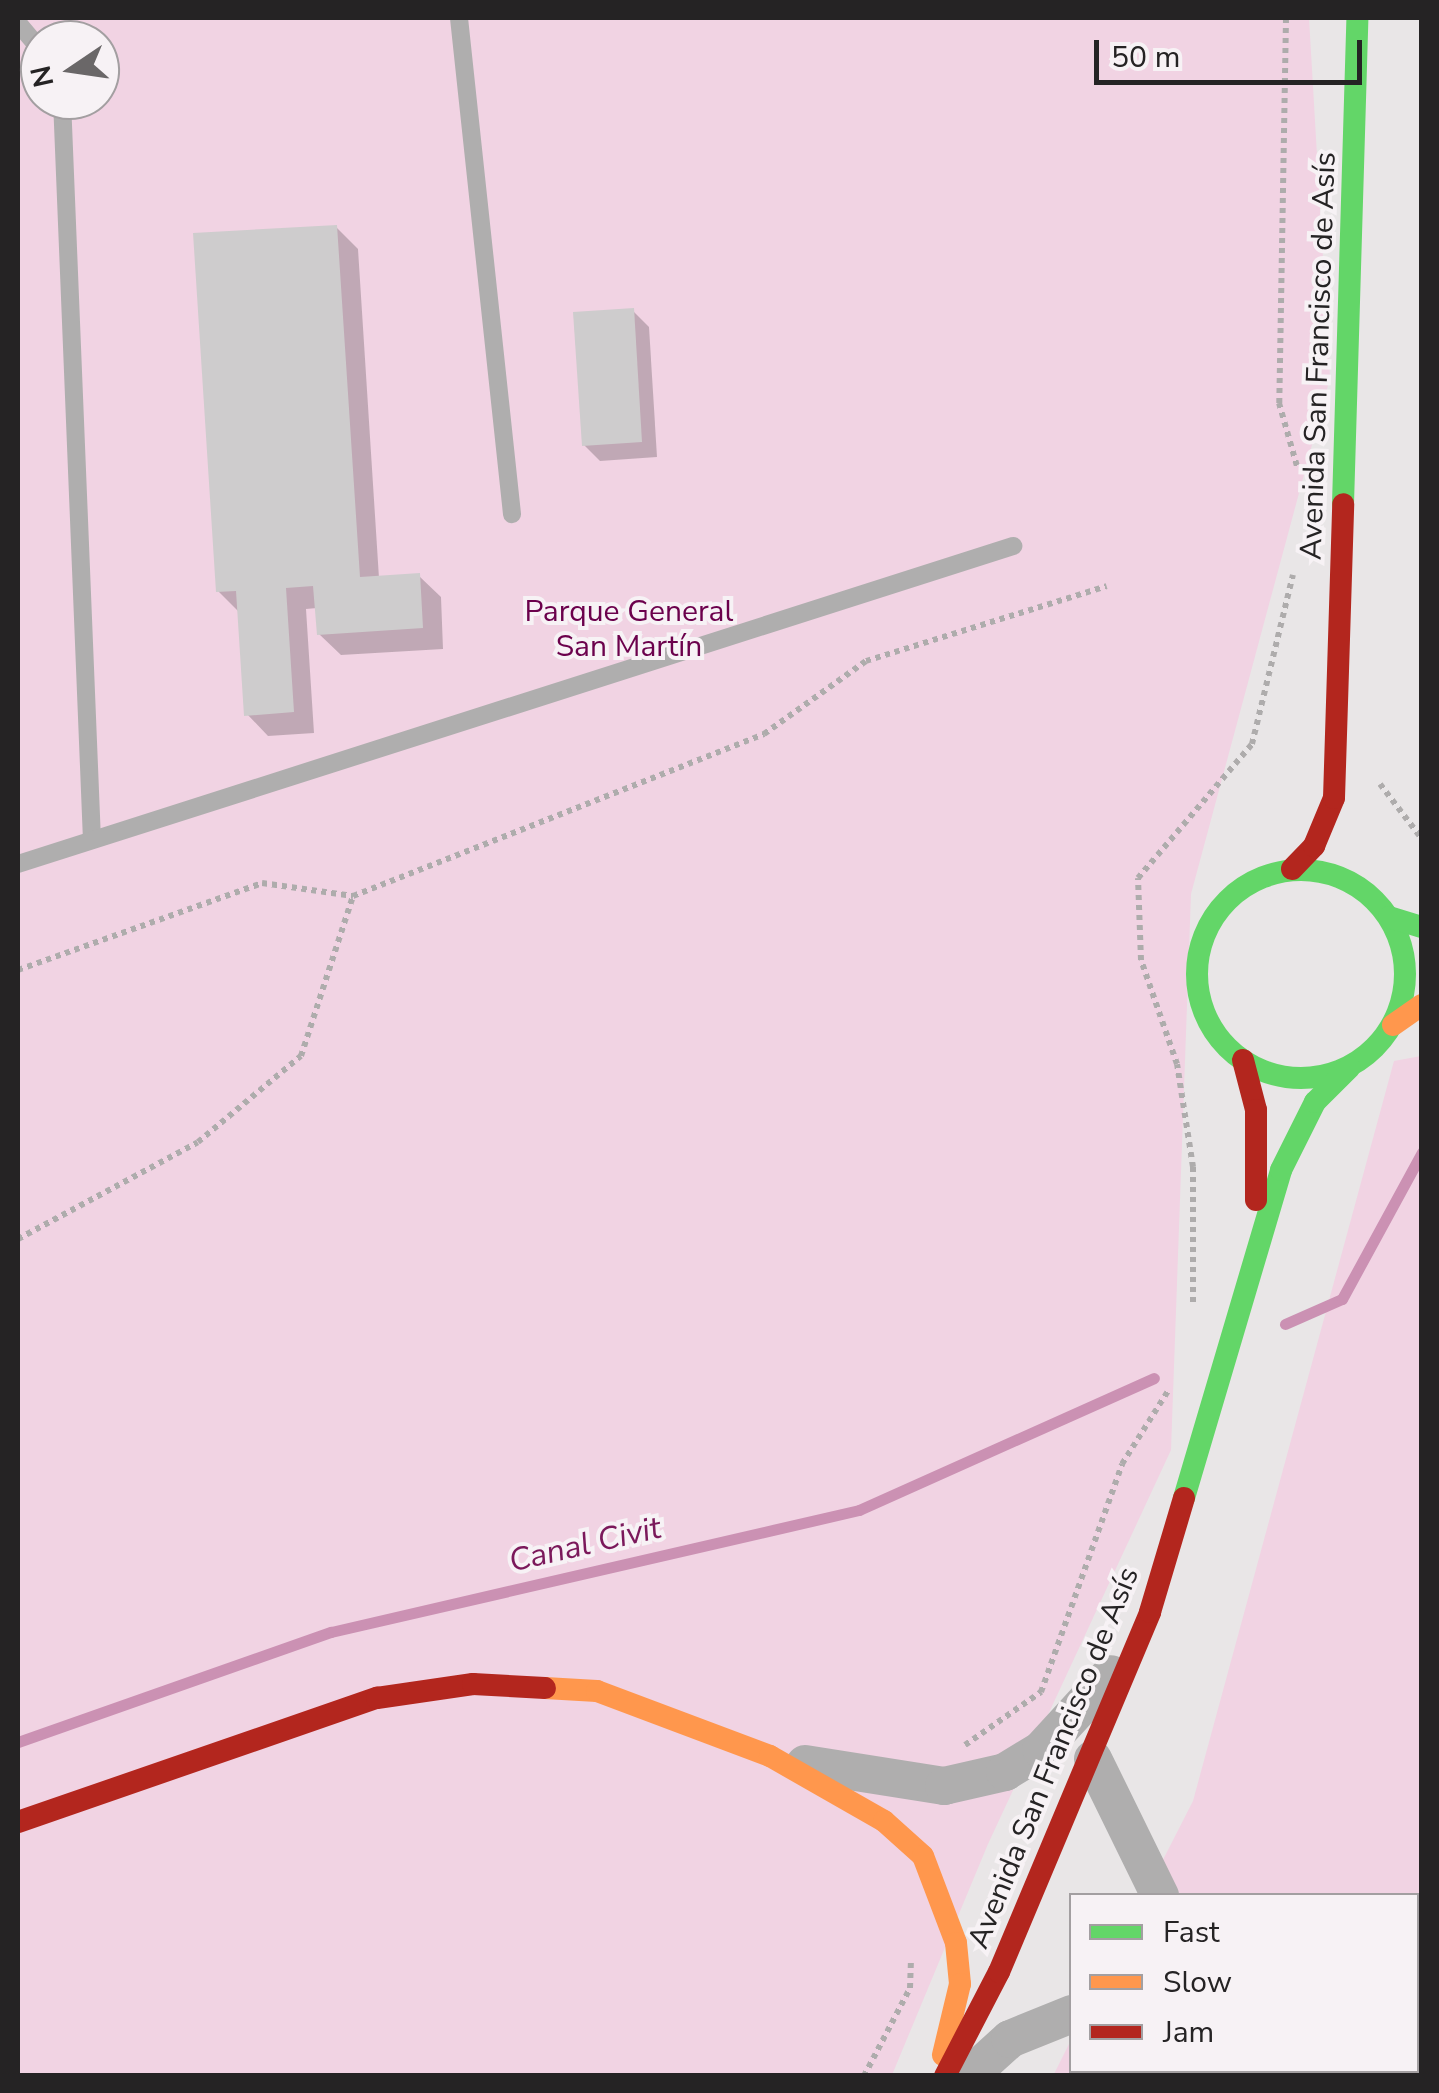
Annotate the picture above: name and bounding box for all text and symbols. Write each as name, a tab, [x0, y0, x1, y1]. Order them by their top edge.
north arrow	[20, 20, 120, 120]
scale bar	[1099, 20, 1366, 82]
text: 50 m	[1111, 37, 1180, 78]
text: N	[22, 62, 64, 91]
street label: Avenida San Francisco de Asís	[1294, 151, 1344, 561]
park label: Parque General San Martín	[525, 594, 733, 664]
water label: Canal Civit	[505, 1509, 665, 1581]
street label: Avenida San Francisco de Asís	[961, 1562, 1147, 1954]
legend	[1069, 1893, 1419, 2073]
text: Fast	[1163, 1912, 1220, 1953]
text: Slow	[1163, 1962, 1232, 2003]
text: Jam	[1163, 2012, 1214, 2053]

